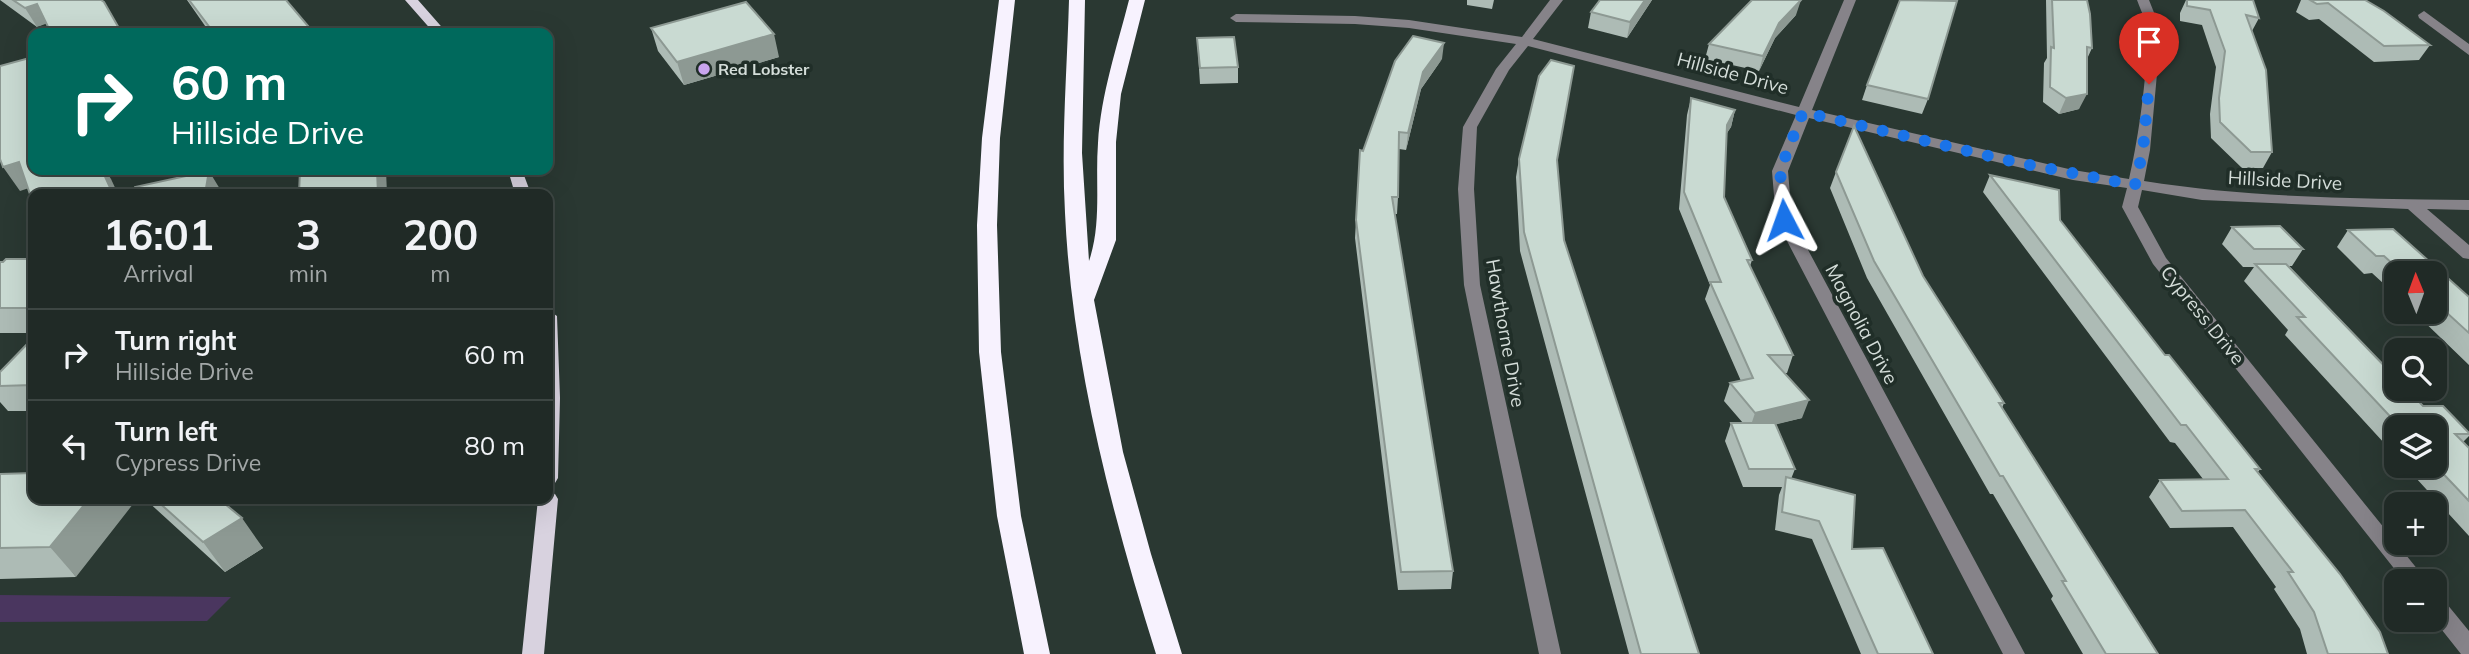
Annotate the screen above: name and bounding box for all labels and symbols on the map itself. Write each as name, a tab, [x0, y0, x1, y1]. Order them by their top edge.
pin	[2119, 12.0, 2179, 84]
street label: Hillside Drive	[1675, 47, 1791, 99]
place label: Red Lobster	[718, 59, 810, 79]
marker: Red Lobster	[696, 61, 712, 77]
street label: Hillside Drive	[2227, 165, 2343, 195]
position arrow	[1747, 183, 1821, 257]
street label: Hawthorne Drive	[1481, 257, 1531, 409]
street label: Magnolia Drive	[1820, 260, 1904, 388]
street label: Cypress Drive	[2156, 260, 2250, 370]
north arrow	[2384, 261, 2446, 324]

